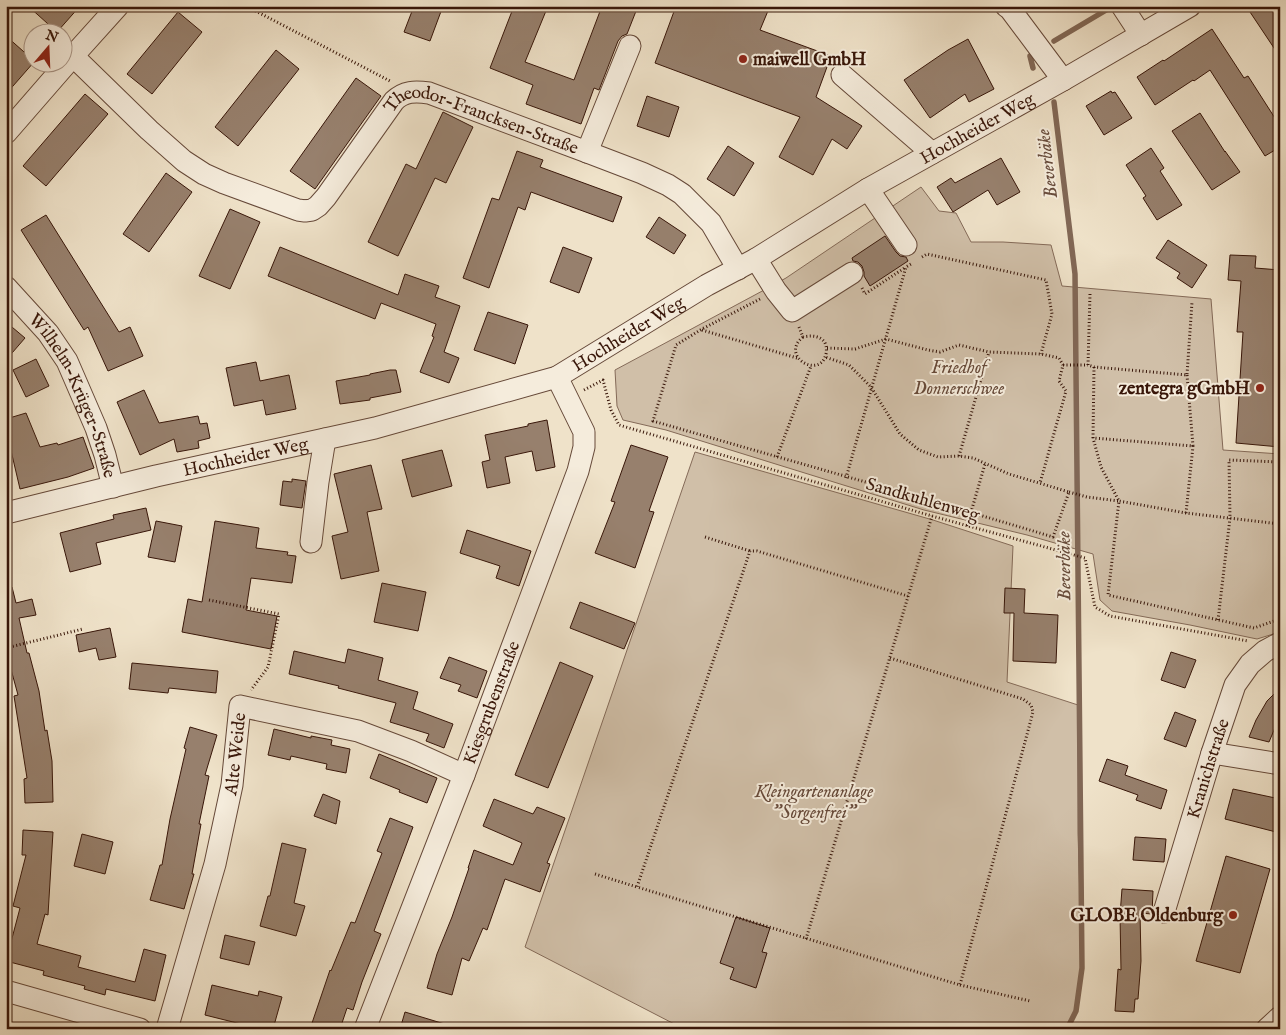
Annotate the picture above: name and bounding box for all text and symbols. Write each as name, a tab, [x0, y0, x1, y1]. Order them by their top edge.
north arrow	[22, 22, 72, 72]
text: N	[42, 26, 61, 47]
place label: maiwell GmbH	[753, 49, 867, 72]
marker: maiwell GmbH	[737, 53, 749, 65]
street label: Theodor-Francksen-Straße	[379, 82, 581, 161]
street label: Hochheider Weg	[916, 88, 1039, 171]
water label: Beverbäke	[1032, 127, 1064, 200]
street label: Hochheider Weg	[568, 291, 689, 378]
street label: Wilhelm-Krüger-Straße	[23, 309, 120, 481]
park label: Friedhof Donnerschwee	[914, 357, 1004, 401]
place label: zentegra gGmbH	[1119, 378, 1251, 401]
marker: zentegra gGmbH	[1254, 382, 1266, 394]
street label: Hochheider Weg	[181, 433, 311, 483]
street label: Sandkuhlenweg	[863, 473, 982, 528]
water label: Beverbäke	[1052, 530, 1078, 601]
street label: Kiesgrubenstraße	[459, 638, 526, 768]
street label: Alte Weide	[220, 712, 252, 798]
street label: Kranichstraße	[1183, 716, 1236, 822]
park label: Kleingartenanlage "Sorgenfrei"	[754, 781, 873, 825]
place label: GLOBE Oldenburg	[1070, 905, 1224, 928]
marker: GLOBE Oldenburg	[1227, 909, 1239, 921]

